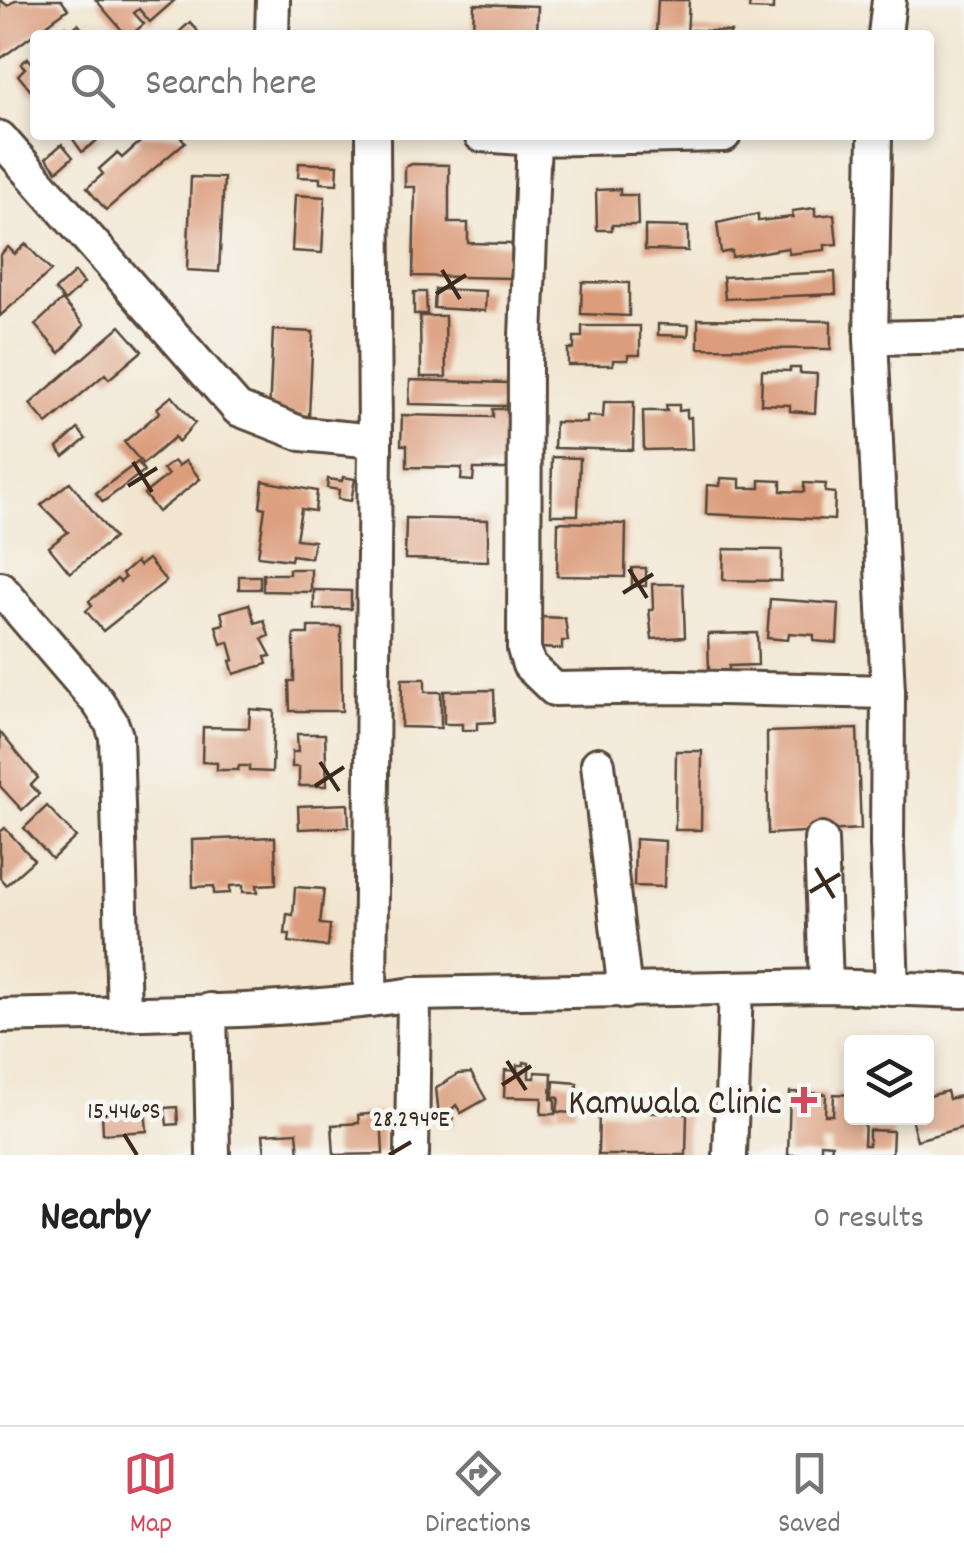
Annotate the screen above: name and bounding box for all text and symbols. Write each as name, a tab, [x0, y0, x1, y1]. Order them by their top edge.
search box	[30, 30, 934, 140]
icon: search	[65, 58, 120, 113]
text: Search here	[145, 58, 317, 113]
map controls	[844, 1035, 934, 1125]
button: layers	[844, 1035, 934, 1125]
place label: Kamwala Clinic	[568, 1078, 782, 1133]
marker: Kamwala Clinic	[791, 1087, 817, 1113]
text: 15.446°S	[87, 1095, 161, 1131]
text: 28.294°E	[372, 1103, 450, 1139]
text: Nearby	[40, 1190, 150, 1250]
text: 0 results	[813, 1197, 924, 1243]
tab: Map	[123, 1446, 178, 1546]
tab: Directions	[425, 1446, 531, 1546]
tab: Saved	[778, 1446, 841, 1546]

